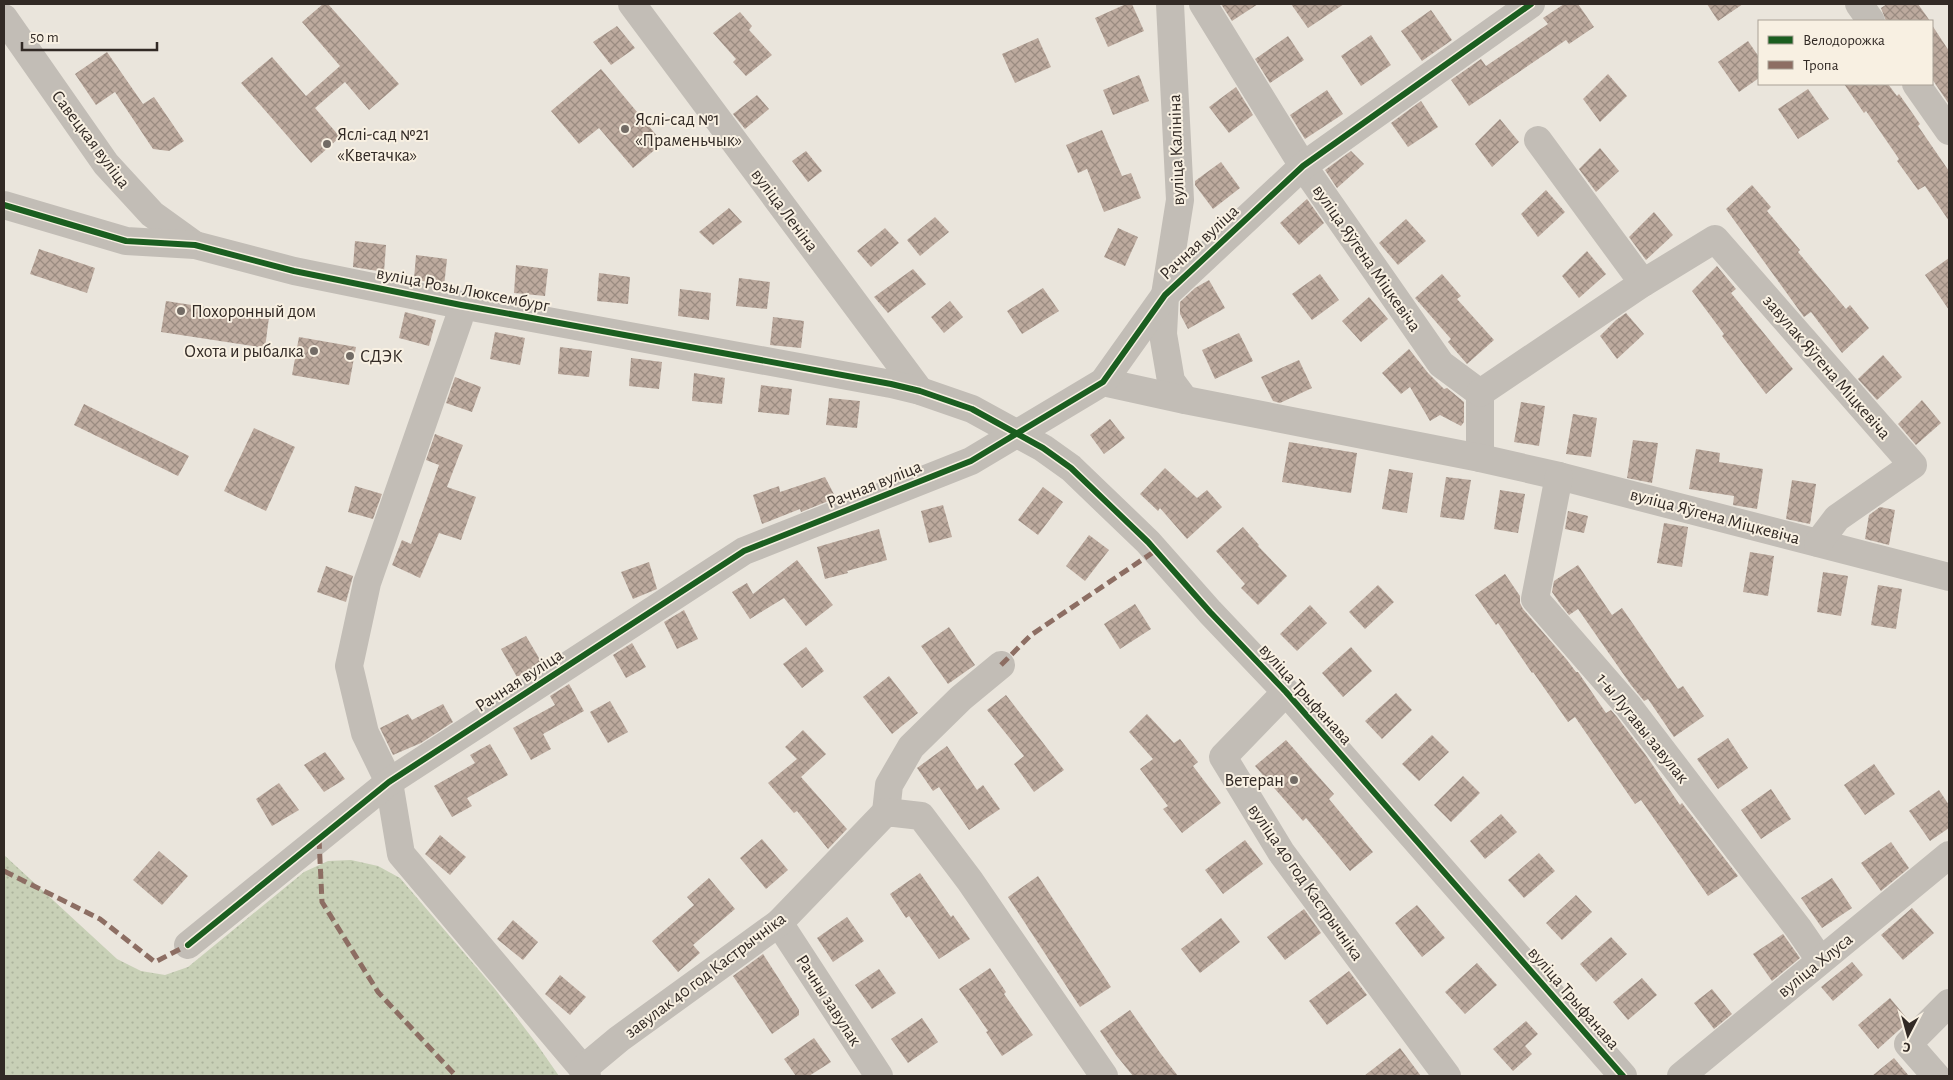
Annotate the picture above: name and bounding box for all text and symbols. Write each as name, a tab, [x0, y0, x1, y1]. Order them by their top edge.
scale bar	[22, 20, 158, 52]
legend	[1758, 20, 1933, 85]
text: 50 m	[30, 30, 59, 45]
text: Велодорожка	[1803, 33, 1885, 48]
text: Тропа	[1803, 58, 1839, 73]
street label: Савецкая вуліца	[48, 87, 133, 192]
street label: вуліца Калініна	[1166, 94, 1188, 206]
place label: Яслі-сад №1 «Праменьчык»	[635, 111, 742, 150]
marker: Яслі-сад №1 «Праменьчык»	[619, 123, 631, 135]
place label: Яслі-сад №21 «Кветачка»	[337, 126, 430, 165]
marker: Яслі-сад №21 «Кветачка»	[321, 138, 333, 150]
street label: вуліца Леніна	[747, 166, 821, 256]
street label: вуліца Яўгена Міцкевіча	[1309, 182, 1424, 335]
street label: Рачная вуліца	[1157, 202, 1243, 284]
street label: вуліца Розы Люксембург	[375, 263, 552, 316]
street label: завулак Яўгена Міцкевіча	[1759, 292, 1894, 443]
place label: Похоронный дом	[191, 303, 316, 321]
marker: Похоронный дом	[175, 305, 187, 317]
place label: Охота и рыбалка	[184, 342, 304, 361]
marker: Охота и рыбалка	[308, 345, 320, 357]
place label: СДЭК	[360, 348, 403, 366]
marker: СДЭК	[344, 350, 356, 362]
street label: Рачная вуліца	[824, 458, 924, 512]
street label: вуліца Яўгена Міцкевіча	[1628, 486, 1802, 548]
street label: вуліца Трыфанава	[1255, 641, 1355, 749]
street label: Рачная вуліца	[472, 646, 567, 716]
street label: 1-ы Лугавы завулак	[1593, 670, 1692, 788]
place label: Ветеран	[1224, 772, 1284, 790]
marker: Ветеран	[1288, 774, 1300, 786]
street label: вуліца 40 год Кастрычніка	[1244, 801, 1366, 964]
street label: завулак 40 год Кастрычніка	[622, 910, 789, 1042]
street label: вуліца Хлуса	[1775, 930, 1856, 1001]
street label: вуліца Трыфанава	[1524, 944, 1623, 1053]
street label: Рачны завулак	[792, 952, 865, 1050]
north arrow	[1883, 1010, 1933, 1060]
text: С	[1902, 1040, 1911, 1054]

